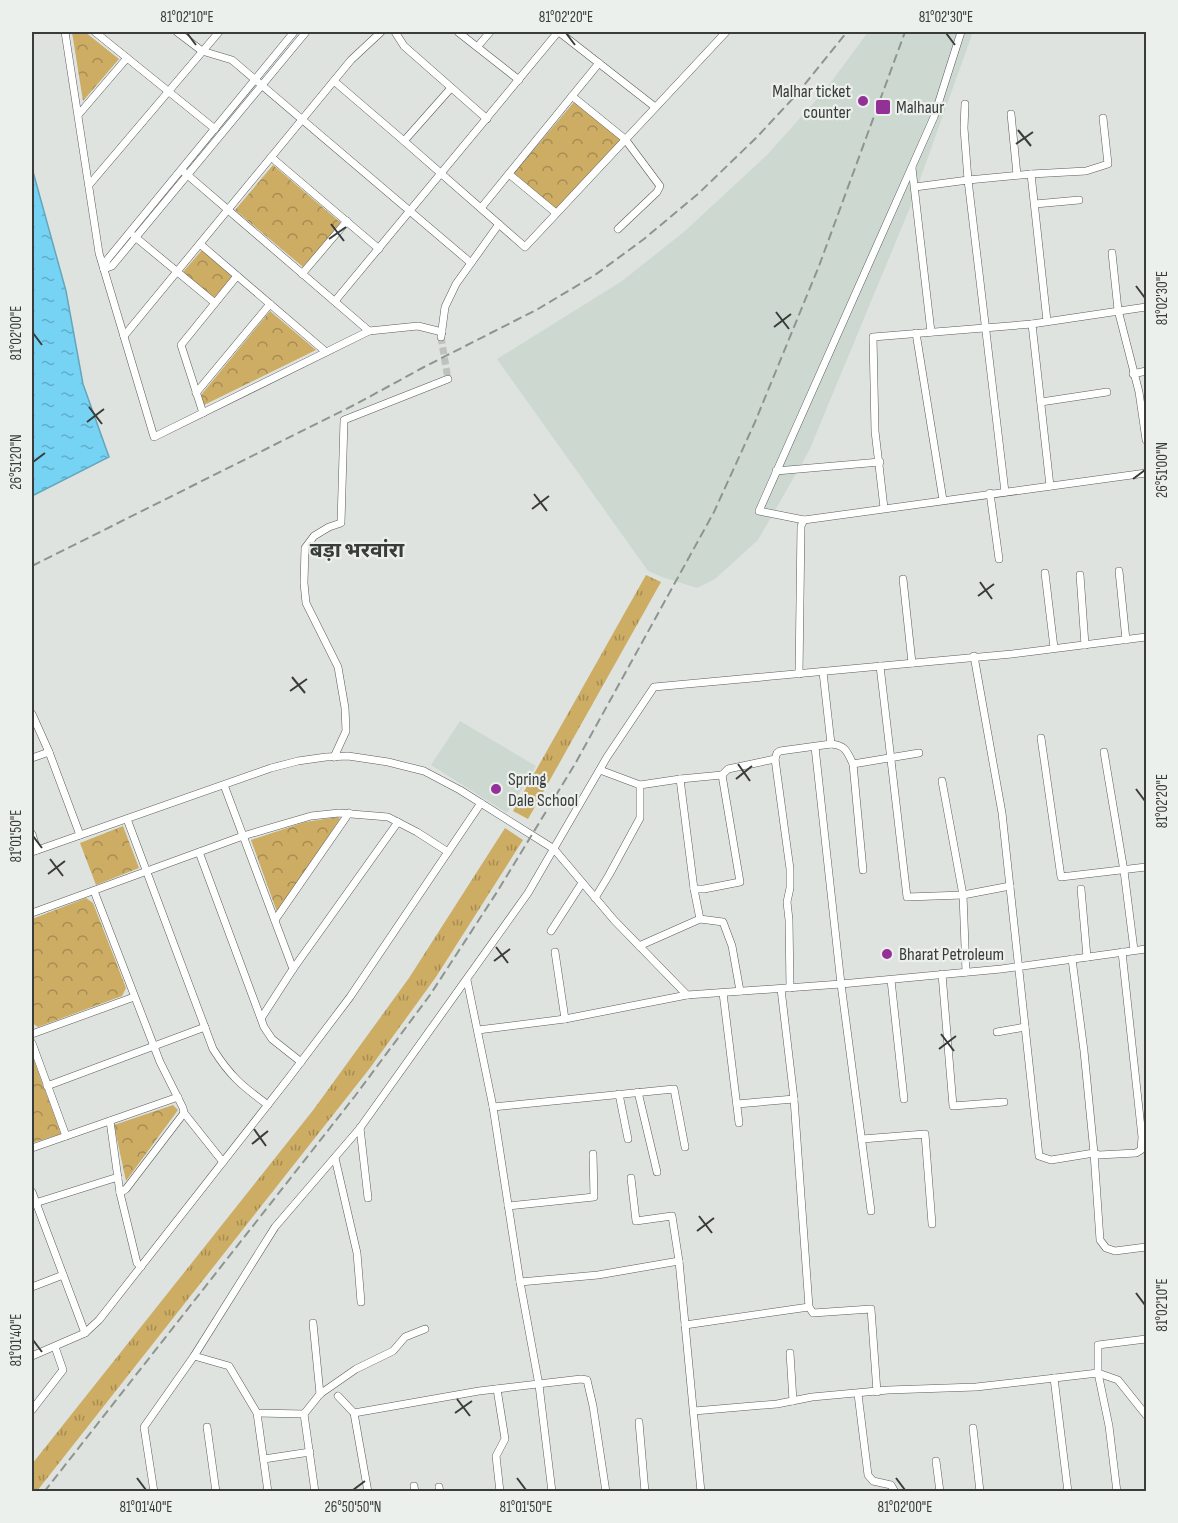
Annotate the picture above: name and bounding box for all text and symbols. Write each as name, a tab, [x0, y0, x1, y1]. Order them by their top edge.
text: 81°02'10"E	[160, 8, 214, 27]
text: 81°02'20"E	[539, 8, 593, 27]
text: 81°02'30"E	[919, 8, 973, 27]
place label: Malhar ticket counter	[772, 81, 852, 123]
marker: Malhar ticket counter	[856, 94, 870, 108]
place label: Malhaur	[896, 97, 944, 118]
marker: Malhaur	[874, 98, 892, 116]
text: 81°02'30"E	[1153, 271, 1172, 325]
text: 81°02'00"E	[7, 306, 26, 360]
text: 26°51'20"N	[7, 434, 26, 490]
text: 26°51'00"N	[1153, 442, 1172, 498]
district label: बड़ा भरवांरा	[310, 538, 405, 563]
place label: Spring Dale School	[508, 769, 578, 811]
text: 81°02'20"E	[1153, 774, 1172, 828]
marker: Spring Dale School	[489, 782, 503, 796]
text: 81°01'50"E	[7, 810, 26, 862]
place label: Bharat Petroleum	[899, 944, 1004, 965]
marker: Bharat Petroleum	[880, 947, 894, 961]
text: 81°02'10"E	[1153, 1278, 1172, 1332]
text: 81°01'40"E	[7, 1313, 26, 1367]
text: 81°01'40"E	[119, 1498, 173, 1517]
text: 26°50'50"N	[324, 1498, 382, 1517]
text: 81°01'50"E	[500, 1498, 552, 1517]
text: 81°02'00"E	[878, 1498, 932, 1517]

